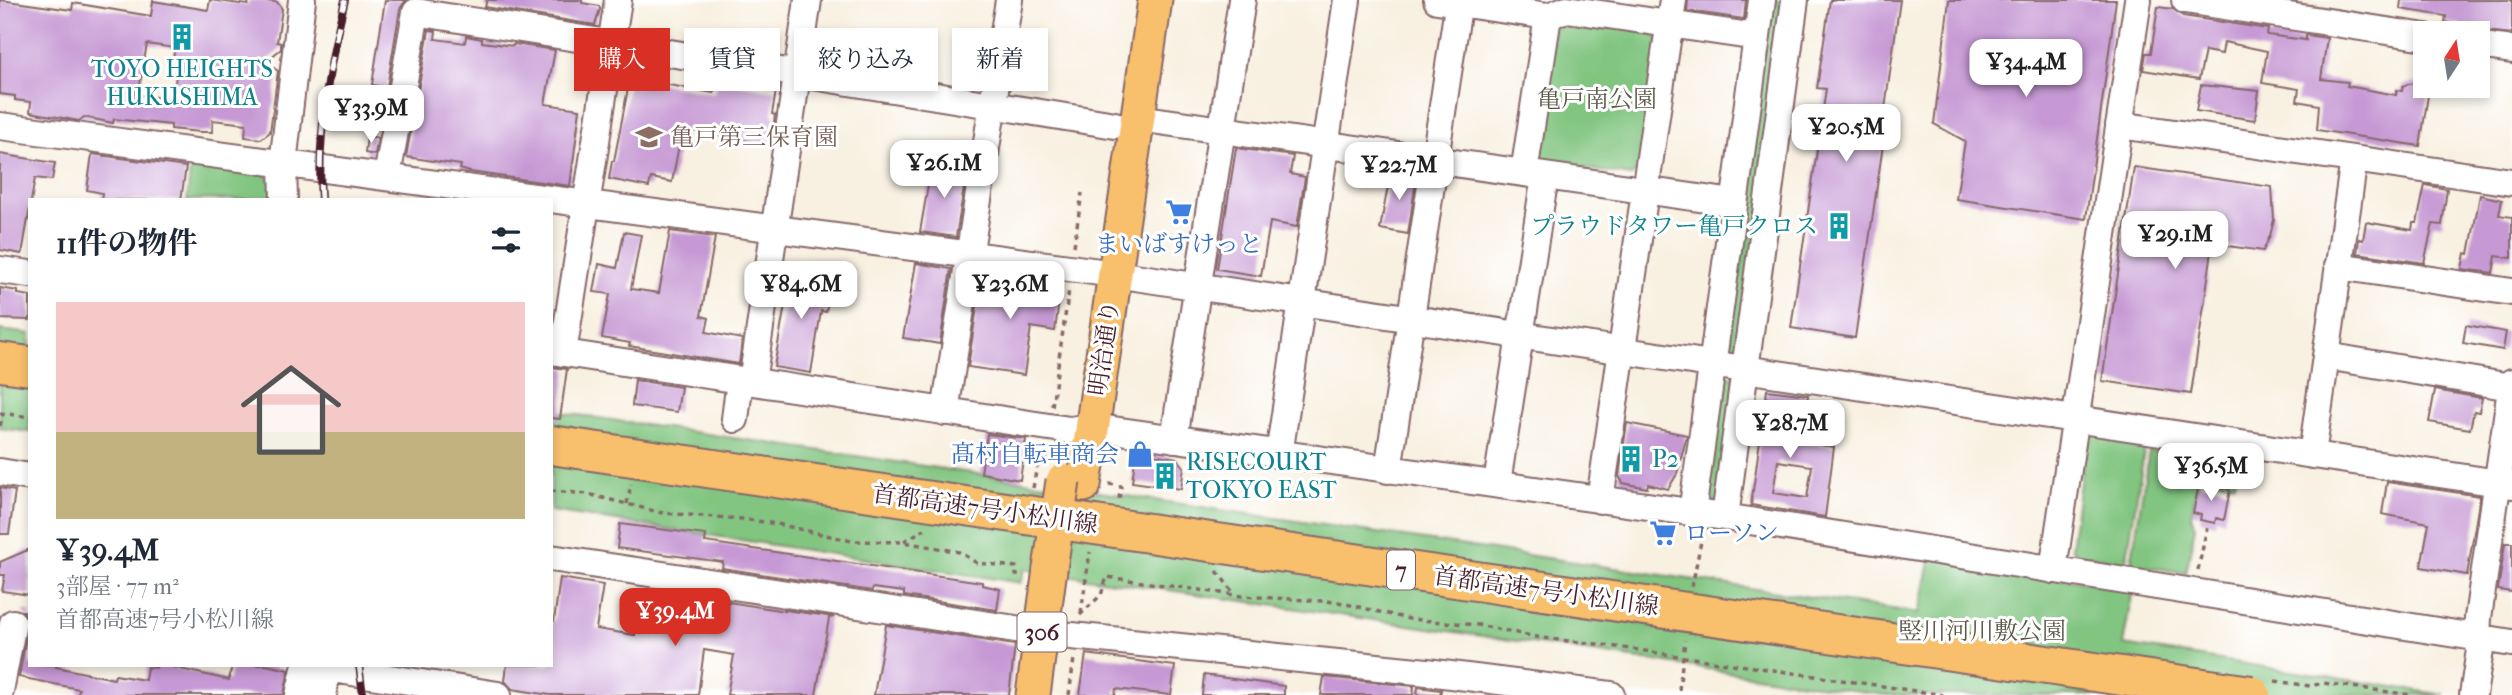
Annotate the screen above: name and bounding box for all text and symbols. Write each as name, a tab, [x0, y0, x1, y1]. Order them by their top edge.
north arrow	[2413, 21, 2490, 98]
map controls	[2413, 21, 2490, 98]
building icon: TOYO HEIGHTS HUKUSHIMA	[167, 22, 197, 52]
chip: 購入	[574, 28, 670, 91]
chip: 賃貸	[684, 28, 780, 91]
chip: 絞り込み	[794, 28, 938, 91]
chip: 新着	[952, 28, 1048, 91]
pin: ¥34.4M	[1969, 40, 2083, 99]
text: ¥34.4M	[1985, 48, 2067, 75]
place label: TOYO HEIGHTS HUKUSHIMA	[91, 55, 273, 111]
park label: 亀戸南公園	[1537, 85, 1657, 113]
pin: ¥33.9M	[314, 86, 428, 145]
text: ¥33.9M	[334, 94, 408, 121]
pin: ¥20.5M	[1789, 104, 1903, 164]
text: ¥20.5M	[1808, 113, 1884, 140]
school or university icon: 亀戸第三保育園	[634, 122, 664, 152]
place label: 亀戸第三保育園	[670, 123, 838, 151]
pin: ¥26.1M	[887, 140, 1001, 200]
pin: ¥22.7M	[1342, 142, 1456, 202]
text: ¥26.1M	[906, 149, 982, 176]
text: ¥22.7M	[1361, 151, 1437, 178]
supermarket icon: まいばすけっと	[1164, 197, 1194, 227]
building icon: プラウドタワー亀戸クロス	[1824, 211, 1854, 241]
place label: プラウドタワー亀戸クロス	[1530, 212, 1818, 240]
pin: ¥29.1M	[2118, 212, 2232, 271]
text: ¥29.1M	[2137, 220, 2213, 247]
icon: filters	[487, 221, 525, 259]
text: 11件の物件	[56, 226, 197, 261]
place label: まいばすけっと	[1095, 230, 1263, 258]
pin: ¥84.6M	[744, 262, 858, 321]
pin: ¥23.6M	[953, 262, 1067, 321]
text: ¥84.6M	[760, 270, 842, 297]
text: ¥23.6M	[971, 270, 1049, 297]
street label: 明治通り	[1083, 299, 1125, 397]
icon: home	[228, 347, 354, 473]
pin: ¥28.7M	[1733, 400, 1847, 460]
text: ¥28.7M	[1752, 409, 1828, 436]
shop icon: 髙村自転車商会	[1125, 439, 1155, 469]
place label: 髙村自転車商会	[951, 440, 1119, 468]
building icon: P2	[1616, 444, 1646, 474]
pin: ¥36.5M	[2154, 444, 2268, 503]
place label: P2	[1652, 445, 1679, 473]
place label: RISECOURT TOKYO EAST	[1186, 448, 1337, 504]
text: ¥36.5M	[2174, 452, 2248, 479]
building icon: RISECOURT TOKYO EAST	[1150, 461, 1180, 491]
street label: 首都高速7号小松川線	[870, 479, 1100, 539]
supermarket icon: ローソン	[1648, 518, 1678, 548]
place label: ローソン	[1684, 519, 1779, 547]
text: ¥39.4M	[56, 533, 159, 568]
road number: 7	[1387, 550, 1415, 590]
street label: 首都高速7号小松川線	[1431, 561, 1661, 621]
text: 3部屋 · 77 m²	[56, 573, 179, 600]
pin: ¥39.4M	[618, 588, 732, 648]
text: ¥39.4M	[635, 597, 715, 624]
text: 首都高速7号小松川線	[56, 606, 274, 633]
road number: 306	[1018, 612, 1066, 652]
park label: 竪川河川敷公園	[1898, 617, 2066, 645]

